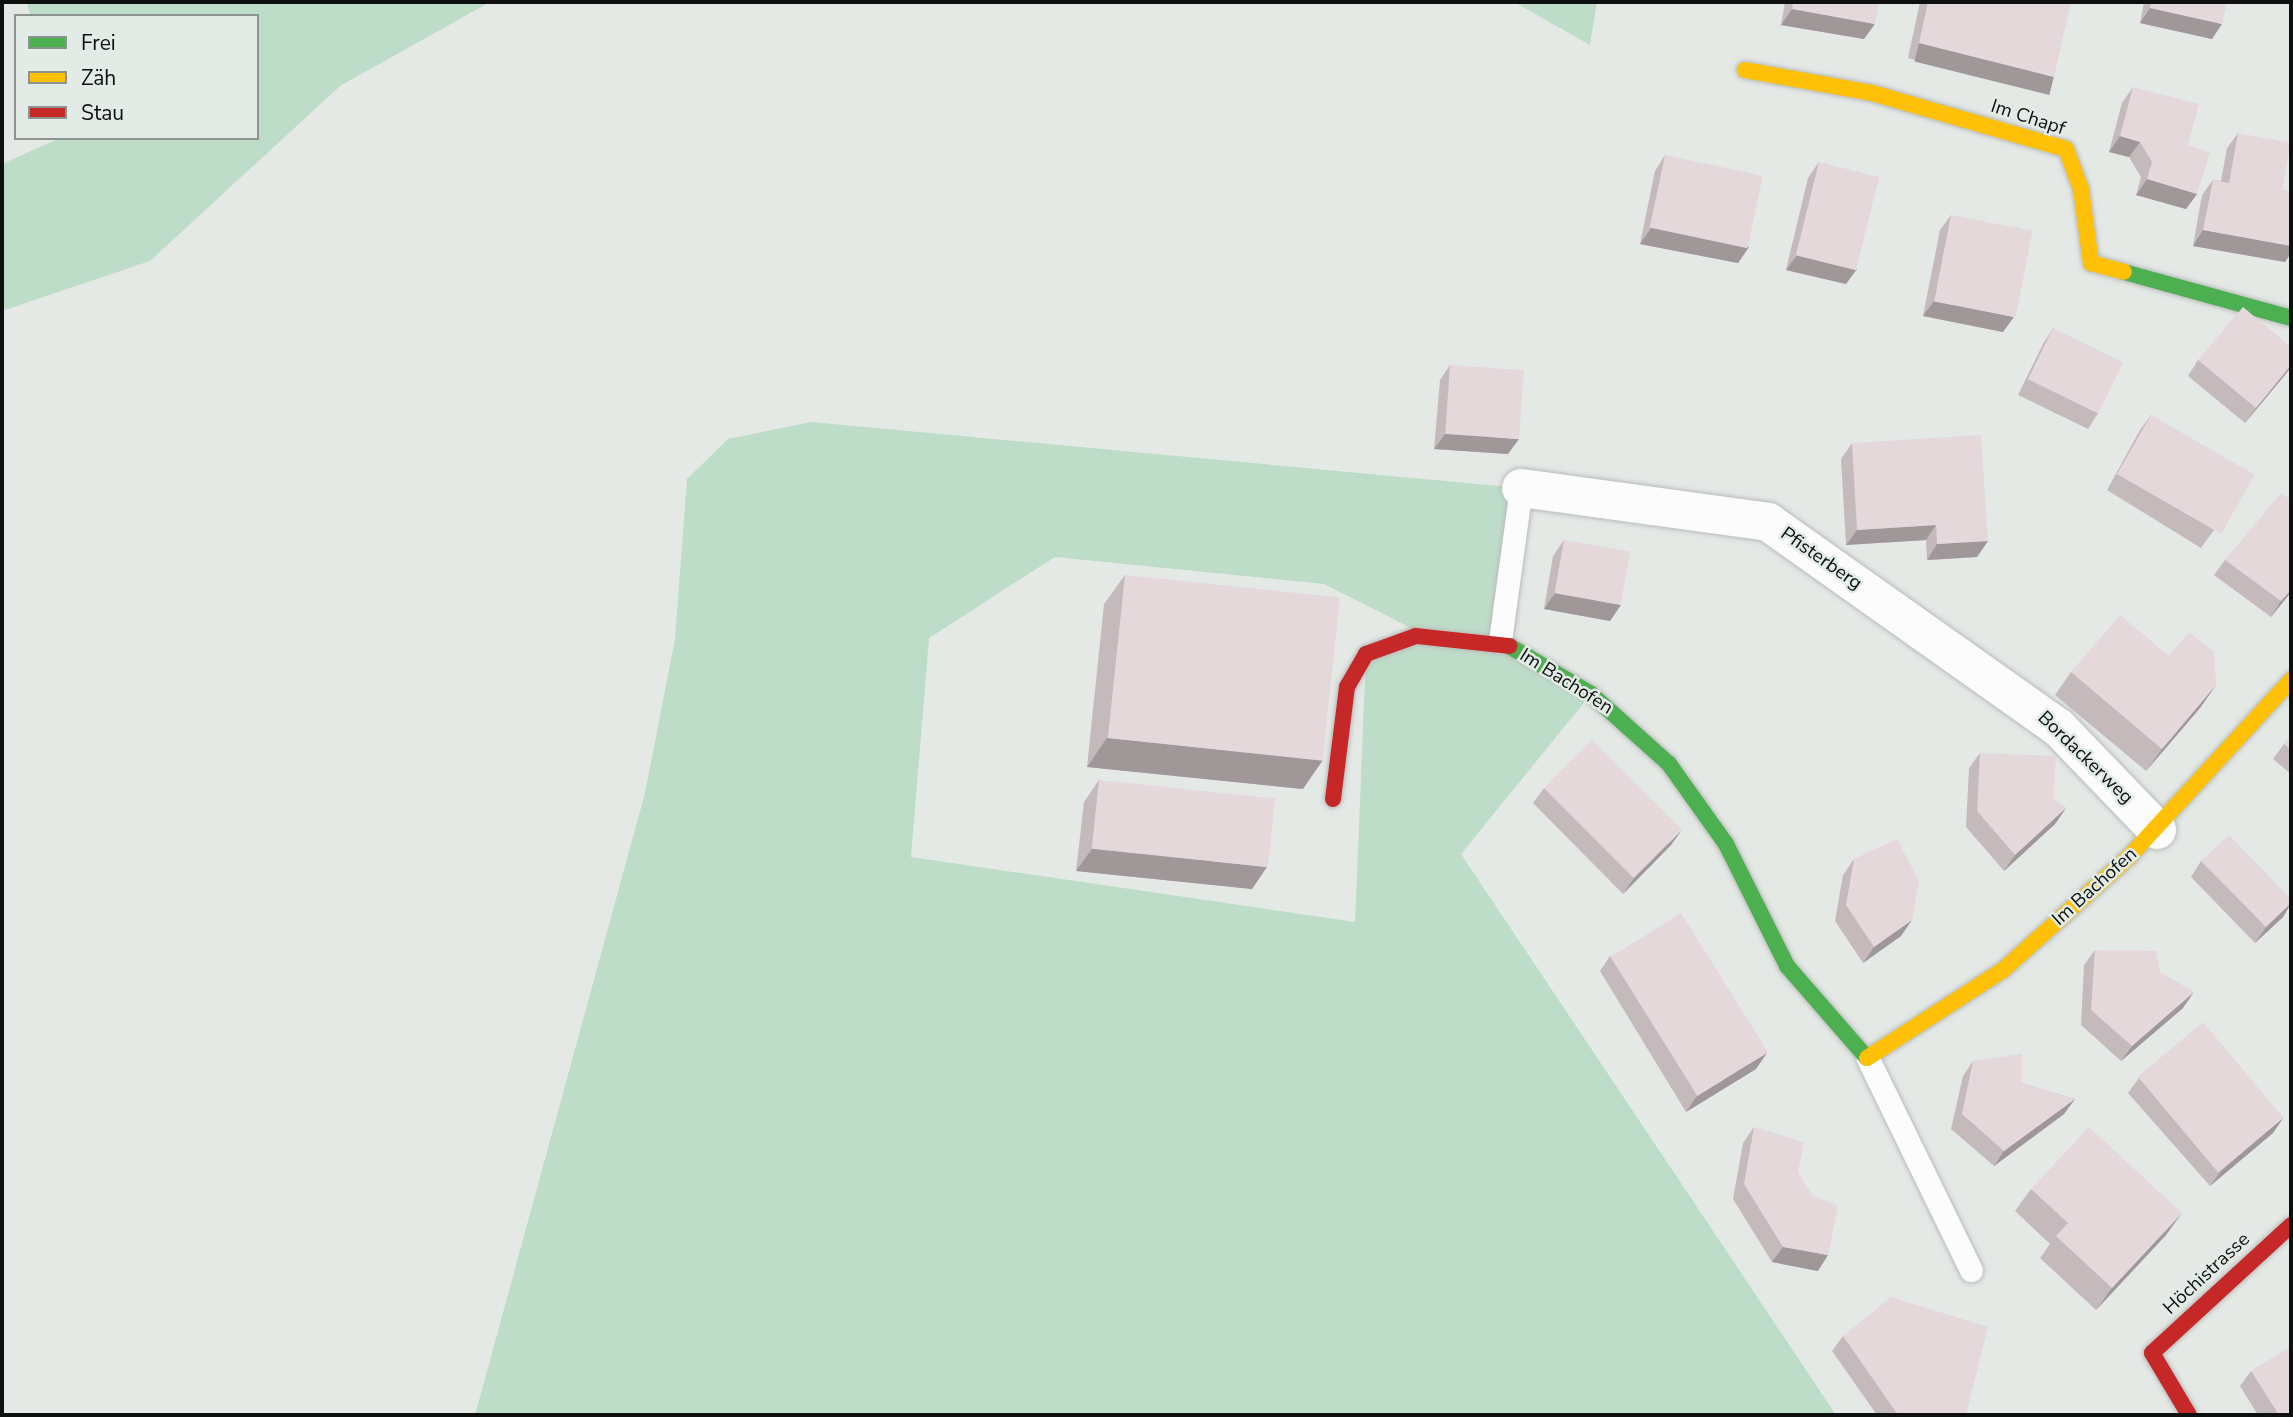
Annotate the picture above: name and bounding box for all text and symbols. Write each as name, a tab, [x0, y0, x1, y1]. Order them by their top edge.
legend	[14, 14, 259, 140]
text: Frei	[81, 29, 116, 57]
text: Zäh	[81, 64, 116, 92]
street label: Im Chapf	[1988, 95, 2068, 141]
text: Stau	[81, 99, 124, 127]
street label: Pfisterberg	[1776, 523, 1866, 595]
street label: Im Bachofen	[1515, 644, 1617, 720]
street label: Bordackerweg	[2033, 707, 2137, 809]
street label: Im Bachofen	[2048, 843, 2142, 931]
street label: Höchistrasse	[2159, 1228, 2255, 1320]

